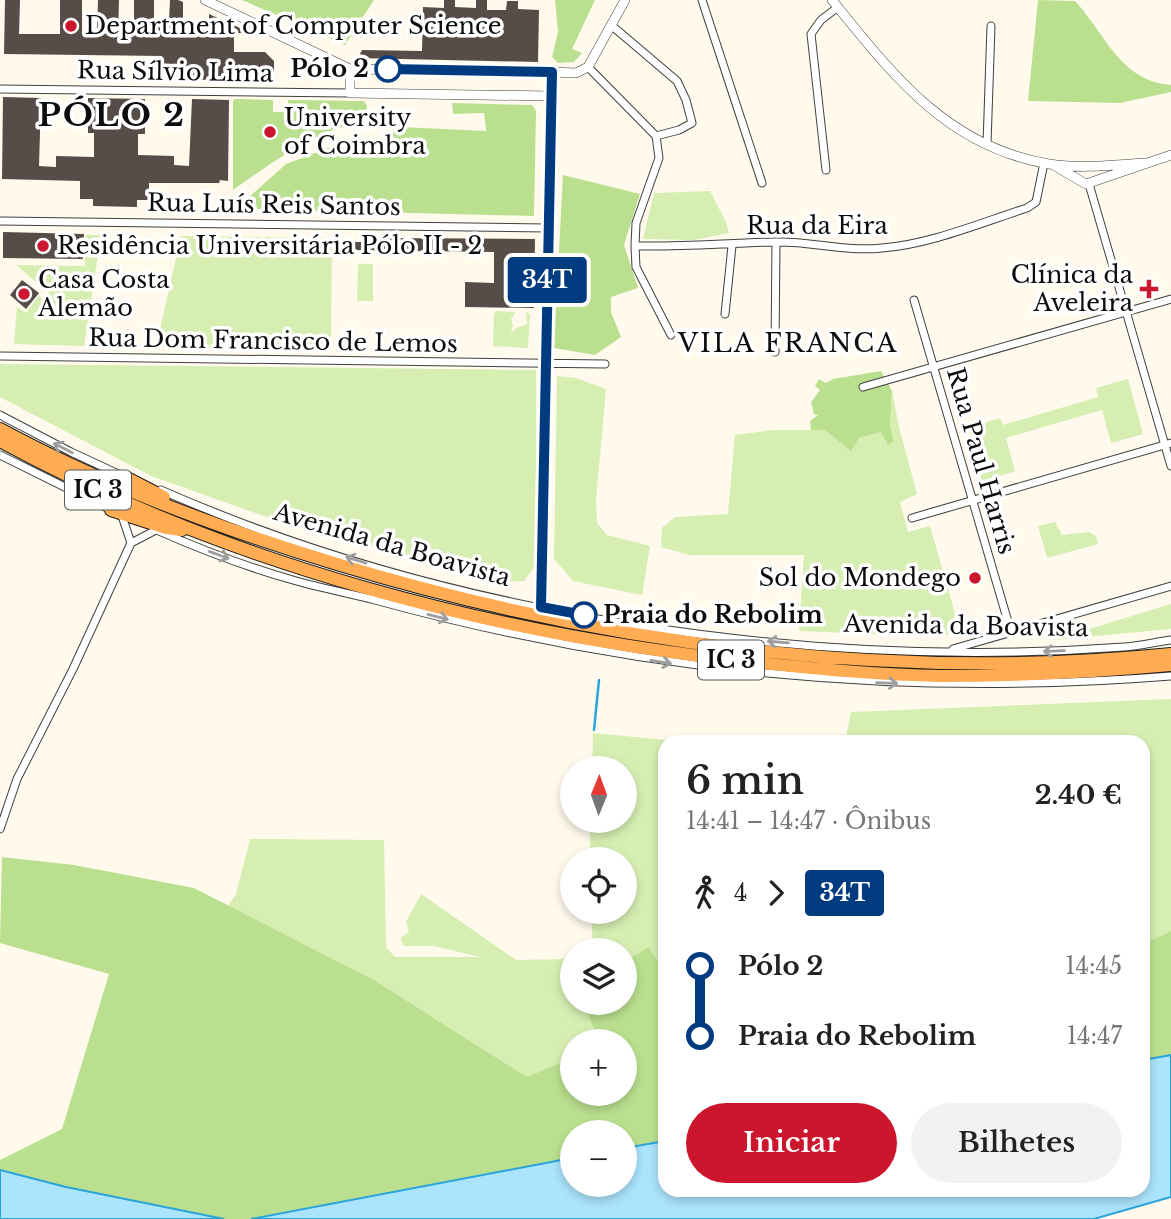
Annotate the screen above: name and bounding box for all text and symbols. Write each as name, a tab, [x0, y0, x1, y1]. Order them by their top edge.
place label: Department of Computer Science	[85, 11, 502, 40]
marker: Department of Computer Science	[63, 18, 79, 34]
place label: Pólo 2	[290, 54, 369, 83]
street label: Rua Sílvio Lima	[77, 55, 274, 88]
marker: Pólo 2	[375, 56, 401, 82]
district label: PÓLO 2	[38, 95, 186, 135]
place label: University of Coimbra	[284, 103, 426, 160]
marker: University of Coimbra	[262, 124, 278, 140]
street label: Rua Luís Reis Santos	[147, 188, 401, 221]
street label: Rua da Eira	[746, 211, 888, 240]
place label: Residência Universitária Pólo II - 2	[57, 231, 482, 260]
marker: Residência Universitária Pólo II - 2	[35, 238, 51, 254]
line badge: 34T	[507, 257, 587, 303]
place label: Clínica da Aveleira	[1011, 260, 1134, 317]
place label: Casa Costa Alemão	[37, 265, 170, 322]
text: 34T	[522, 265, 572, 294]
marker: Clínica da Aveleira	[1139, 279, 1159, 299]
marker: Casa Costa Alemão	[16, 286, 32, 302]
street label: Rua Dom Francisco de Lemos	[88, 323, 458, 358]
district label: VILA FRANCA	[677, 327, 898, 359]
street label: Rua Paul Harris	[941, 364, 1022, 557]
one-way arrow	[53, 441, 74, 455]
road number: IC 3	[65, 470, 131, 510]
street label: Avenida da Boavista	[269, 497, 515, 592]
one-way arrow	[207, 550, 229, 563]
one-way arrow	[346, 553, 368, 566]
place label: Sol do Mondego	[759, 563, 961, 592]
marker: Sol do Mondego	[967, 570, 983, 586]
place label: Praia do Rebolim	[603, 600, 823, 629]
marker: Praia do Rebolim	[571, 602, 597, 628]
street label: Avenida da Boavista	[842, 609, 1089, 642]
one-way arrow	[426, 611, 449, 624]
one-way arrow	[767, 635, 790, 648]
road number: IC 3	[698, 640, 764, 680]
one-way arrow	[1043, 644, 1066, 657]
one-way arrow	[649, 656, 672, 669]
one-way arrow	[875, 676, 898, 689]
north arrow	[560, 756, 637, 833]
map controls	[560, 756, 637, 1197]
text: 6 min	[686, 757, 804, 804]
text: 2.40 €	[1035, 779, 1122, 811]
text: 14:41 – 14:47 · Ônibus	[686, 807, 931, 835]
button: locate	[560, 847, 637, 924]
icon: walk	[686, 874, 724, 912]
icon: forward	[757, 874, 795, 912]
text: 34T	[819, 878, 870, 907]
text: 4	[734, 879, 747, 907]
button: layers	[560, 938, 637, 1015]
text: Pólo 2	[738, 950, 823, 982]
text: 14:45	[1065, 952, 1122, 980]
text: Praia do Rebolim	[738, 1020, 976, 1052]
text: 14:47	[1067, 1022, 1122, 1050]
button: +	[560, 1029, 637, 1106]
button: Iniciar	[686, 1103, 897, 1183]
button: Bilhetes	[911, 1103, 1122, 1183]
button: −	[560, 1120, 637, 1197]

